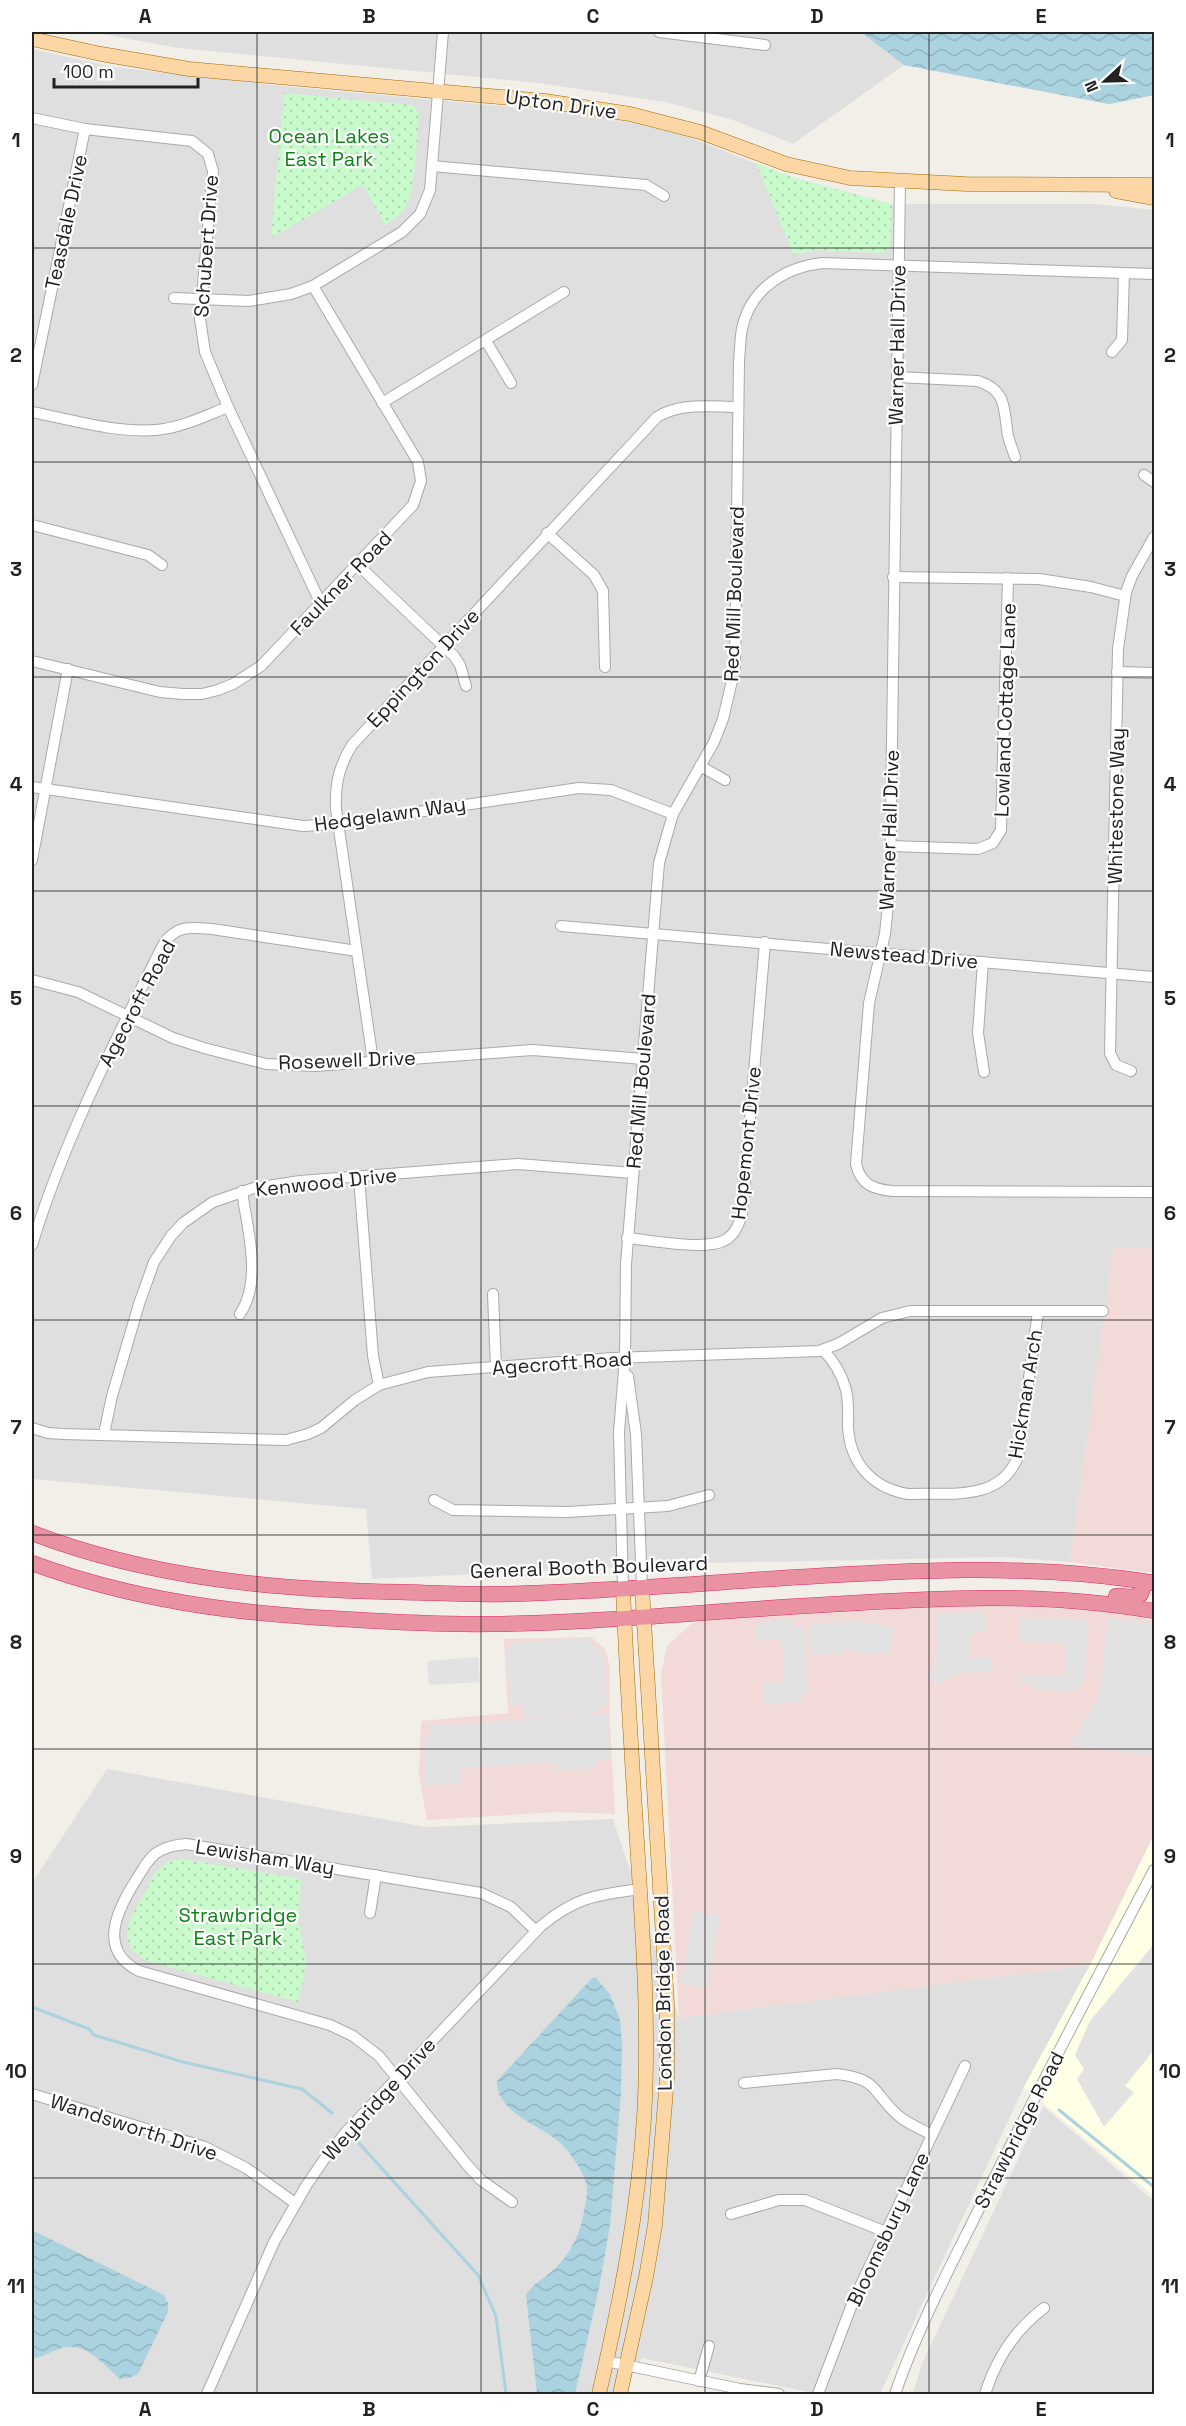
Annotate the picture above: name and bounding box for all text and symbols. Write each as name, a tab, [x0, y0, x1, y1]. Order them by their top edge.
text: A	[139, 3, 152, 29]
text: B	[362, 3, 376, 29]
text: C	[587, 3, 600, 29]
text: D	[810, 3, 824, 29]
text: E	[1035, 3, 1047, 29]
scale bar	[54, 51, 198, 89]
north arrow	[1075, 51, 1135, 111]
text: 100 m	[63, 60, 114, 83]
text: N	[1080, 78, 1103, 95]
street label: Upton Drive	[504, 83, 618, 125]
park label: Ocean Lakes East Park	[268, 123, 390, 172]
text: 1	[11, 127, 21, 153]
text: 1	[1165, 127, 1175, 153]
street label: Teasdale Drive	[39, 152, 93, 292]
street label: Schubert Drive	[188, 174, 224, 318]
street label: Warner Hall Drive	[883, 264, 911, 426]
text: 2	[10, 342, 22, 368]
text: 2	[1164, 342, 1176, 368]
street label: Red Mill Boulevard	[718, 506, 750, 682]
street label: Faulkner Road	[285, 525, 397, 641]
text: 3	[10, 556, 22, 582]
text: 3	[1164, 556, 1176, 582]
street label: Eppington Drive	[361, 603, 485, 733]
street label: Lowland Cottage Lane	[988, 603, 1022, 817]
street label: Whitestone Way	[1102, 727, 1130, 885]
street label: Warner Hall Drive	[873, 749, 905, 911]
text: 4	[10, 771, 23, 797]
text: 4	[1164, 771, 1177, 797]
street label: Hedgelawn Way	[313, 790, 467, 838]
street label: Agecroft Road	[93, 935, 181, 1071]
street label: Newstead Drive	[829, 936, 979, 974]
text: 5	[10, 985, 22, 1011]
text: 5	[1164, 985, 1176, 1011]
street label: Red Mill Boulevard	[620, 992, 662, 1170]
street label: Rosewell Drive	[278, 1045, 416, 1075]
street label: Hopemont Drive	[725, 1065, 767, 1221]
street label: Kenwood Drive	[254, 1162, 398, 1202]
text: 6	[10, 1200, 22, 1226]
text: 6	[1164, 1200, 1176, 1226]
street label: Hickman Arch	[1002, 1327, 1048, 1461]
street label: Agecroft Road	[491, 1345, 633, 1381]
text: 7	[10, 1414, 22, 1440]
text: 7	[1164, 1414, 1176, 1440]
street label: General Booth Boulevard	[470, 1550, 708, 1584]
text: 8	[10, 1629, 22, 1655]
text: 8	[1164, 1629, 1176, 1655]
street label: Lewisham Way	[193, 1833, 337, 1881]
text: 9	[10, 1843, 22, 1869]
text: 9	[1164, 1843, 1176, 1869]
street label: London Bridge Road	[648, 1895, 678, 2091]
park label: Strawbridge East Park	[179, 1902, 297, 1951]
street label: Weybridge Drive	[317, 2032, 441, 2166]
street label: Strawbridge Road	[968, 2047, 1070, 2213]
text: 10	[5, 2058, 27, 2084]
text: 10	[1159, 2058, 1181, 2084]
street label: Wandsworth Drive	[47, 2088, 221, 2166]
street label: Bloomsbury Lane	[841, 2148, 935, 2310]
text: 11	[7, 2273, 25, 2299]
text: 11	[1161, 2273, 1179, 2299]
text: A	[139, 2396, 152, 2422]
text: B	[362, 2396, 376, 2422]
text: C	[587, 2396, 600, 2422]
text: D	[810, 2396, 824, 2422]
text: E	[1035, 2396, 1047, 2422]

